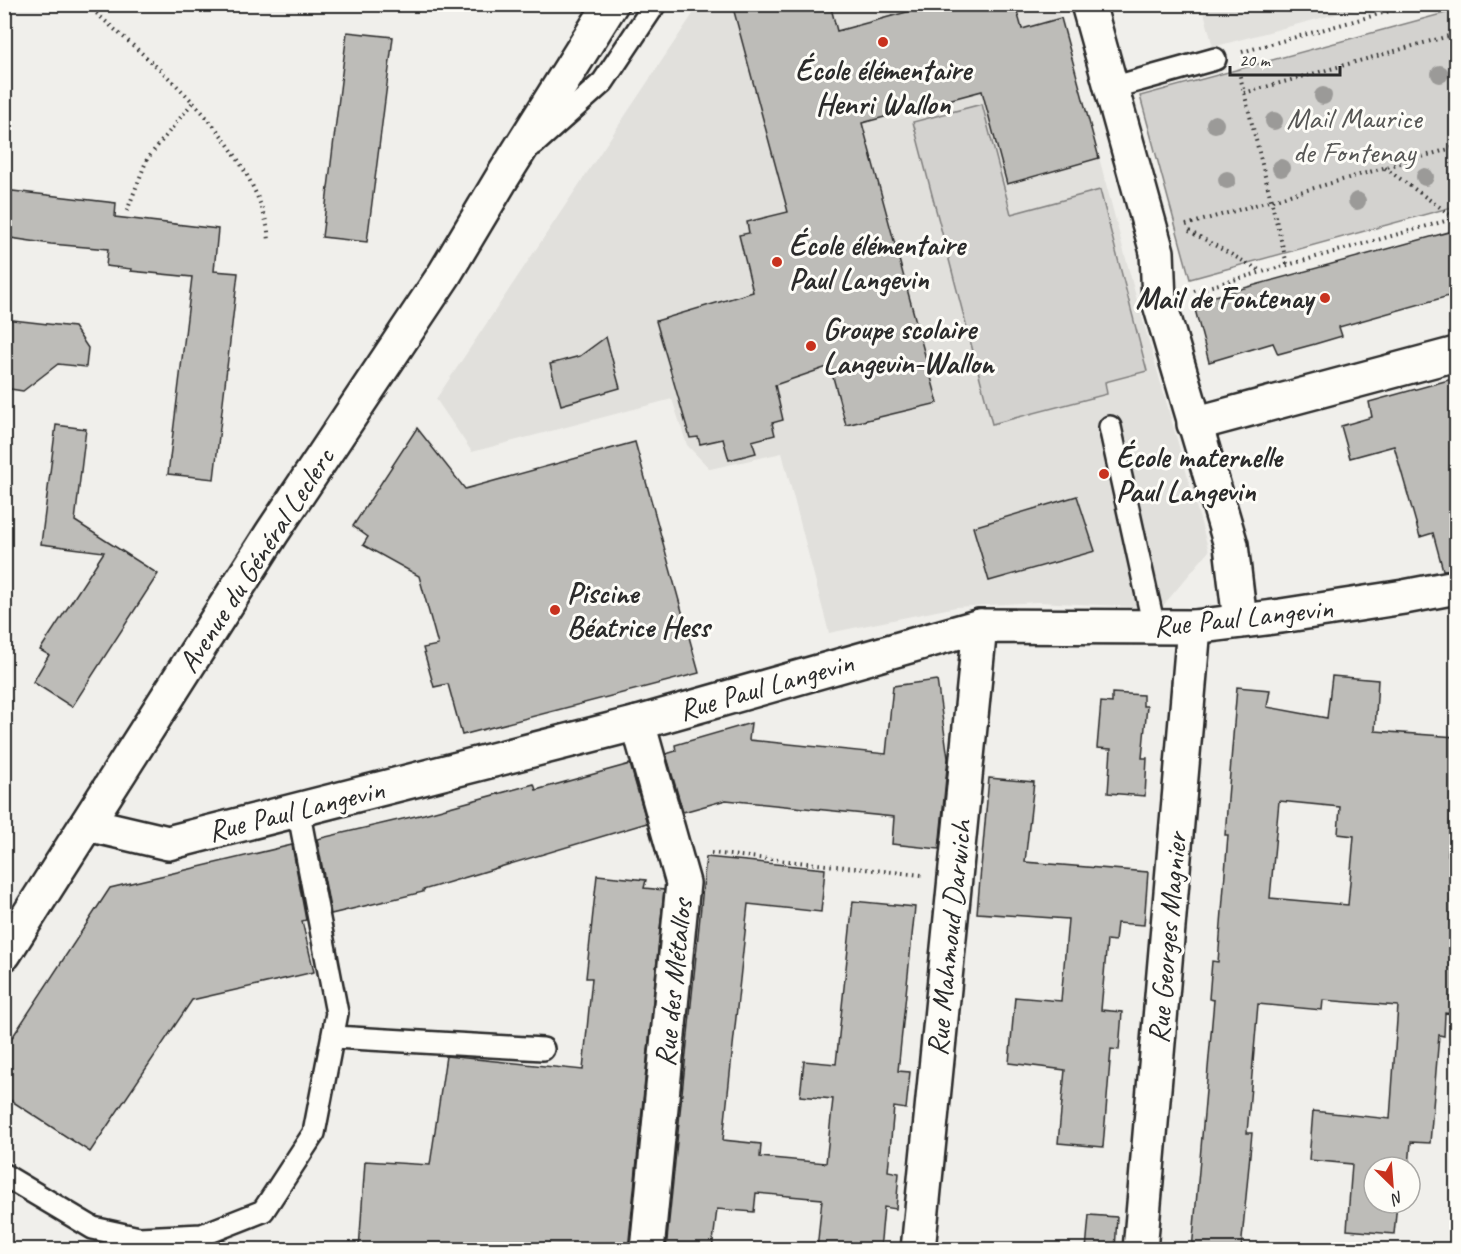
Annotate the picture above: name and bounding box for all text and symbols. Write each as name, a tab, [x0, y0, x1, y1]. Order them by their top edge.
marker: École élémentaire Henri Wallon	[876, 35, 890, 49]
scale bar	[1230, 39, 1340, 77]
text: 20 m	[1239, 49, 1272, 71]
place label: École élémentaire Henri Wallon	[795, 51, 974, 123]
park label: Mail Maurice de Fontenay	[1287, 99, 1424, 171]
place label: École élémentaire Paul Langevin	[789, 226, 967, 298]
marker: École élémentaire Paul Langevin	[770, 255, 784, 269]
place label: Mail de Fontenay	[1135, 279, 1316, 317]
marker: Mail de Fontenay	[1318, 291, 1332, 305]
place label: Groupe scolaire Langevin-Wallon	[823, 310, 996, 382]
marker: Groupe scolaire Langevin-Wallon	[804, 339, 818, 353]
place label: École maternelle Paul Langevin	[1116, 438, 1284, 510]
street label: Avenue du Général Leclerc	[169, 440, 343, 680]
marker: École maternelle Paul Langevin	[1097, 467, 1111, 481]
place label: Piscine Béatrice Hess	[567, 574, 713, 646]
street label: Rue Paul Langevin	[1151, 589, 1335, 645]
marker: Piscine Béatrice Hess	[548, 603, 562, 617]
street label: Rue Paul Langevin	[674, 643, 858, 729]
street label: Rue Paul Langevin	[204, 770, 388, 850]
street label: Rue Mahmoud Darwich	[918, 816, 980, 1058]
street label: Rue Georges Magnier	[1139, 829, 1195, 1045]
street label: Rue des Métallos	[645, 895, 701, 1068]
north arrow	[1362, 1155, 1422, 1215]
text: N	[1386, 1187, 1407, 1210]

